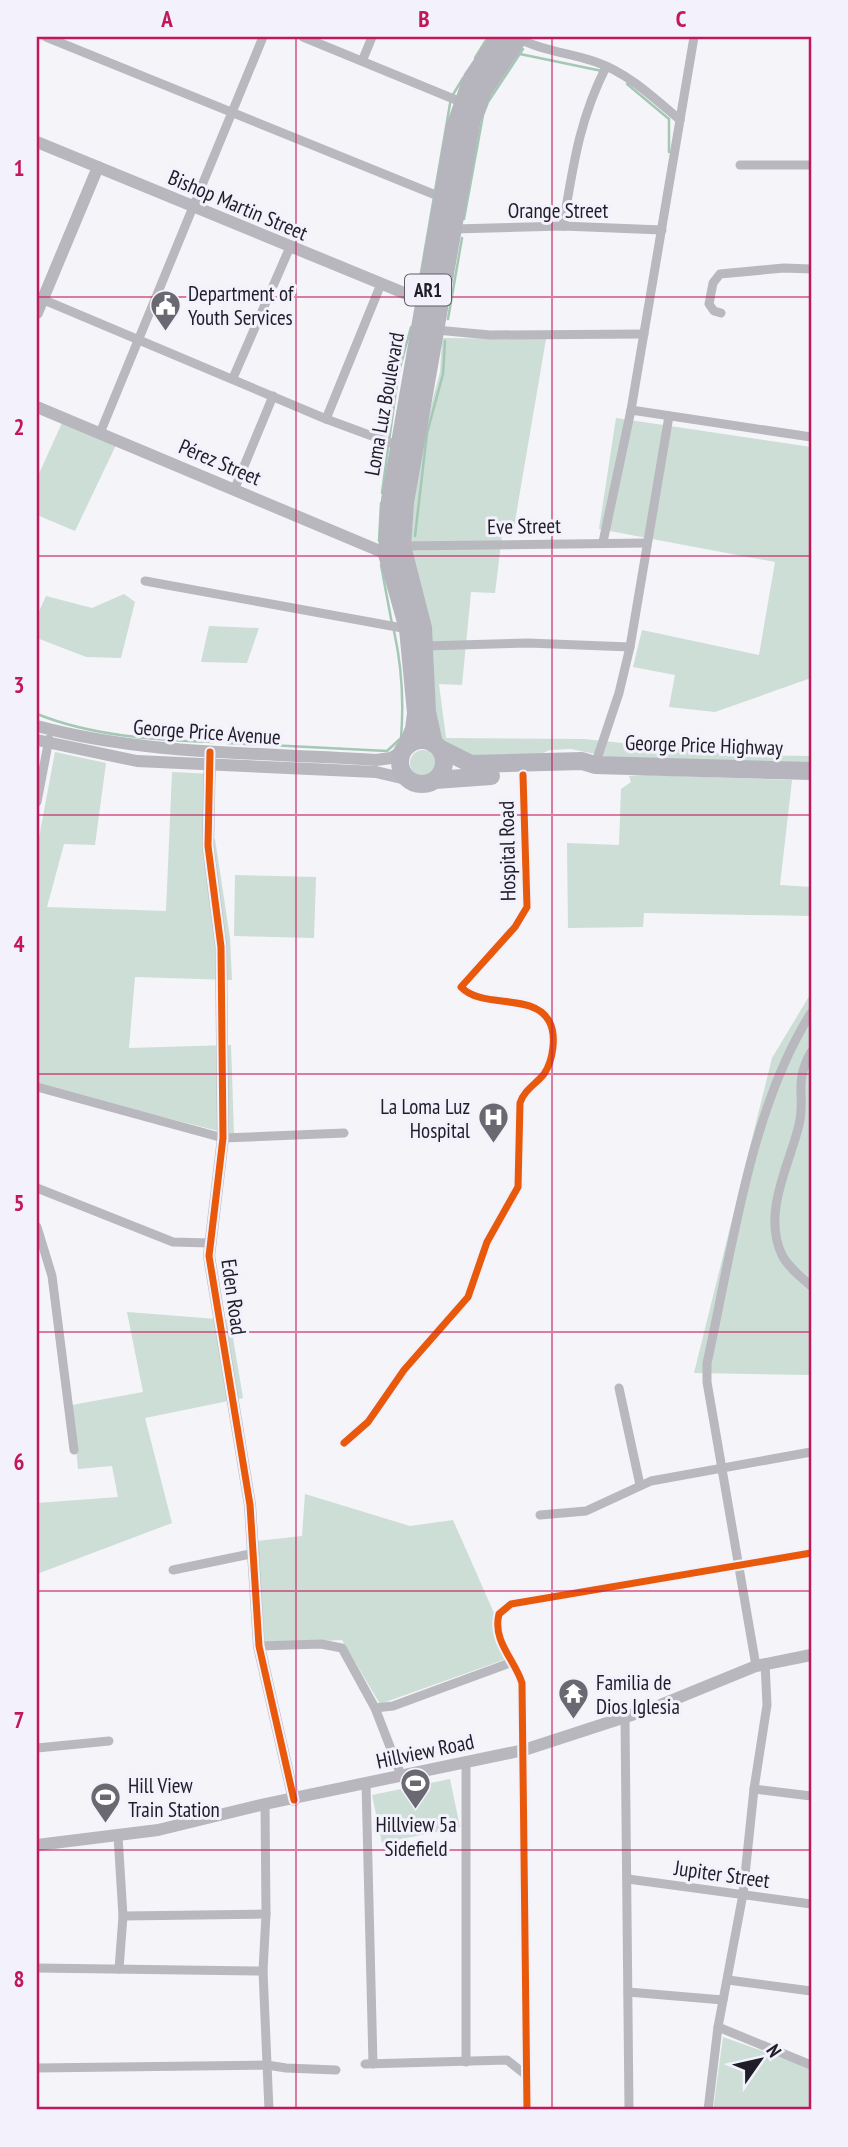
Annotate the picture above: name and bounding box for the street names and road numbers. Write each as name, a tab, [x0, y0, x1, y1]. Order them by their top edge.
street label: Bishop Martin Street	[164, 163, 312, 247]
street label: Orange Street	[508, 197, 609, 224]
road number: AR1	[405, 274, 451, 306]
street label: Loma Luz Boulevard	[358, 330, 410, 478]
street label: Pérez Street	[175, 433, 265, 491]
street label: Eve Street	[487, 512, 561, 540]
street label: George Price Avenue	[132, 713, 282, 751]
street label: George Price Highway	[625, 729, 784, 761]
street label: Hospital Road	[493, 801, 521, 901]
street label: Eden Road	[215, 1257, 253, 1337]
street label: Hillview Road	[374, 1727, 476, 1775]
street label: Jupiter Street	[672, 1854, 772, 1894]

